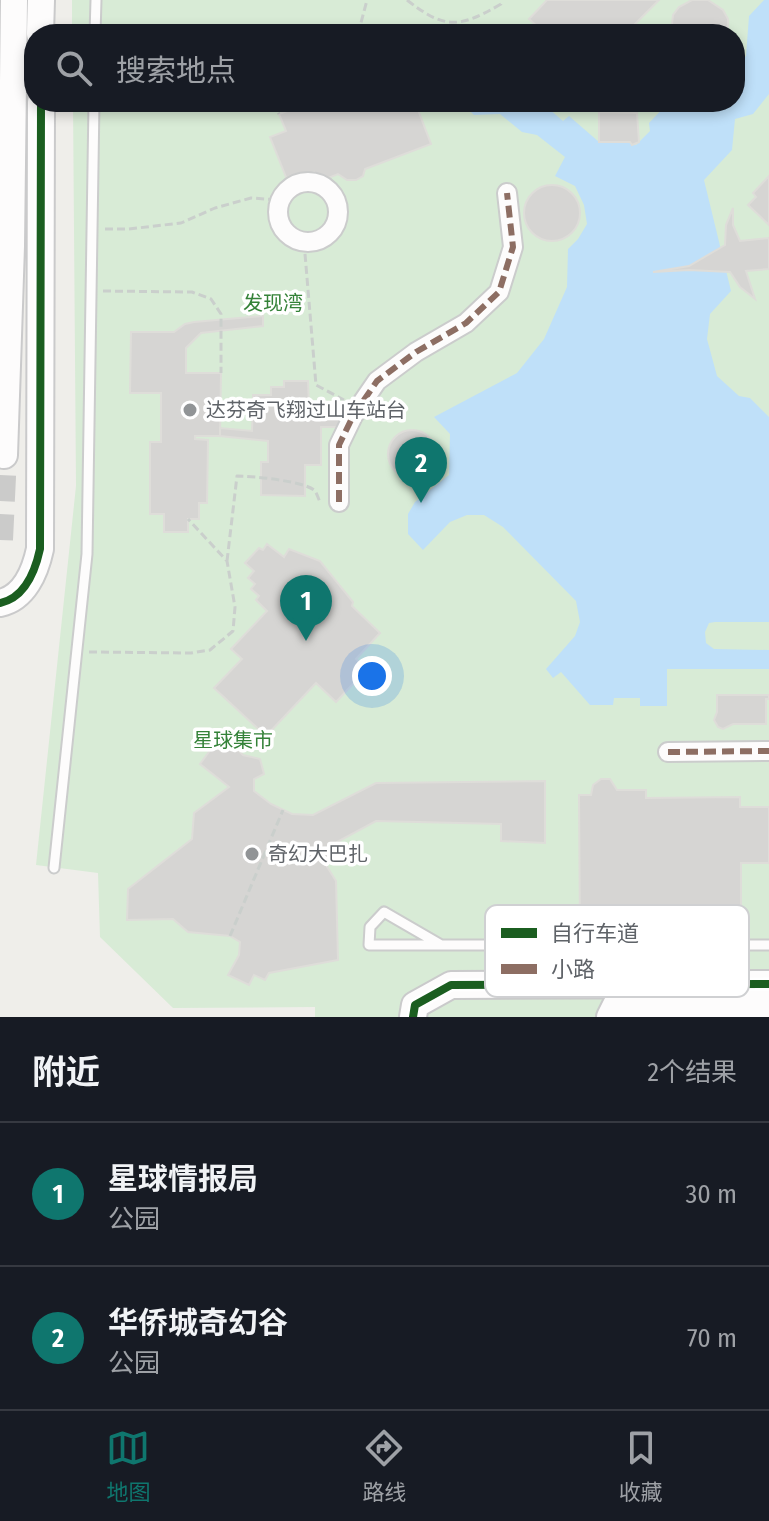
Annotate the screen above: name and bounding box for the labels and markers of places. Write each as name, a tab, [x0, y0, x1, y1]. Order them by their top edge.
place label: 达芬奇飞翔过山车站台	[206, 398, 406, 422]
marker: 达芬奇飞翔过山车站台	[181, 401, 199, 419]
pin: 2	[395, 437, 447, 503]
pin: 1	[280, 575, 332, 641]
place label: 奇幻大巴扎	[268, 842, 368, 866]
marker: 奇幻大巴扎	[243, 845, 261, 863]

